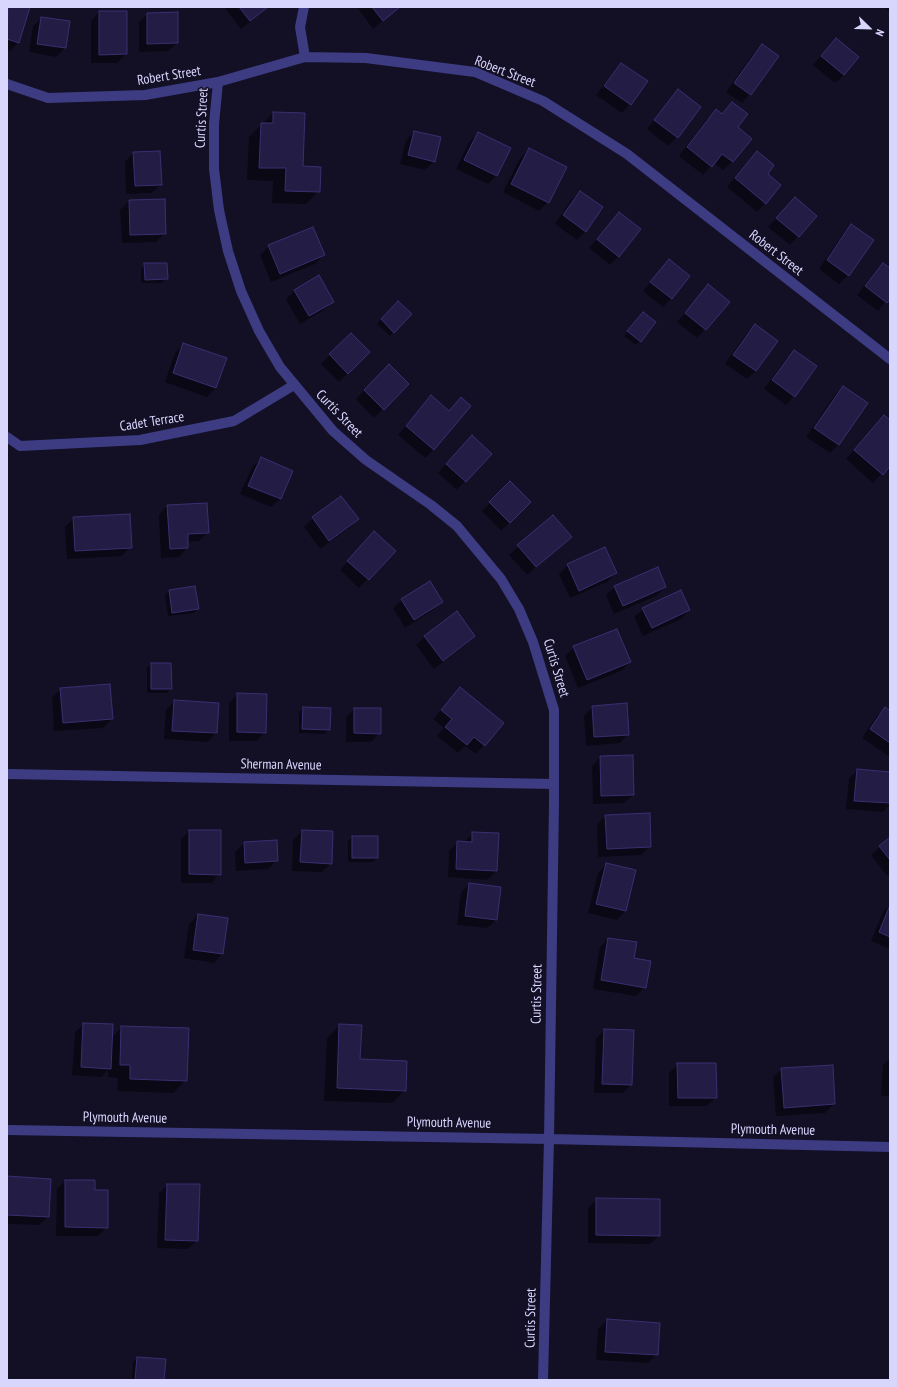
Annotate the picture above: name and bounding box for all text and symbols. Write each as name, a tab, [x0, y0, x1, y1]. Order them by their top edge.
north arrow	[849, 8, 889, 48]
text: N	[872, 27, 888, 38]
street label: Robert Street	[472, 53, 538, 91]
street label: Robert Street	[136, 63, 202, 89]
street label: Curtis Street	[192, 88, 212, 148]
street label: Robert Street	[746, 227, 806, 279]
street label: Curtis Street	[312, 387, 366, 441]
street label: Cadet Terrace	[119, 409, 185, 435]
street label: Curtis Street	[539, 637, 573, 699]
street label: Sherman Avenue	[240, 756, 322, 774]
street label: Curtis Street	[528, 964, 546, 1024]
street label: Plymouth Avenue	[83, 1109, 167, 1127]
street label: Plymouth Avenue	[407, 1114, 491, 1132]
street label: Plymouth Avenue	[731, 1121, 815, 1139]
street label: Curtis Street	[522, 1288, 540, 1348]

